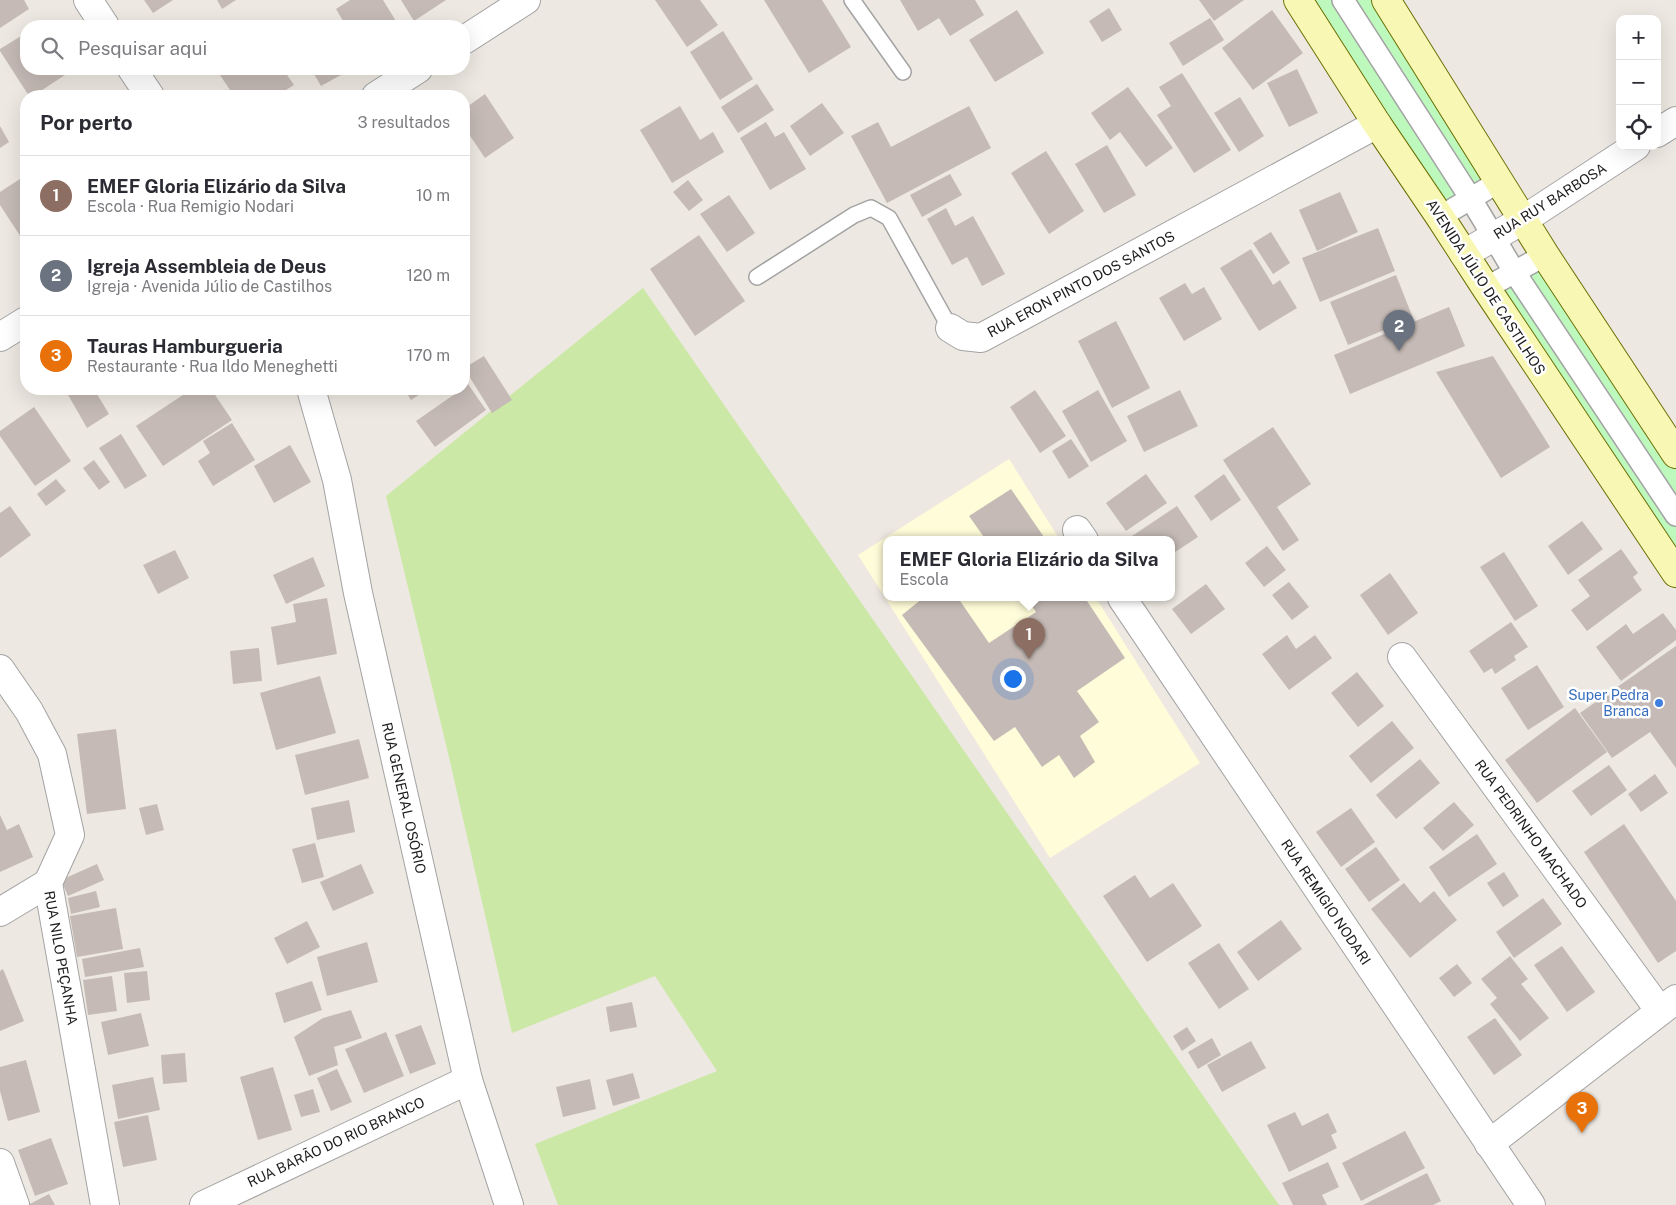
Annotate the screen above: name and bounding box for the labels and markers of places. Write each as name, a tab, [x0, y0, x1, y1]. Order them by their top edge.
pin: 2	[1383, 310, 1415, 351]
pin: 1	[1013, 618, 1045, 659]
place label: Super Pedra Branca	[1568, 687, 1649, 719]
marker: Super Pedra Branca	[1653, 697, 1665, 709]
pin: 3	[1566, 1092, 1598, 1133]

